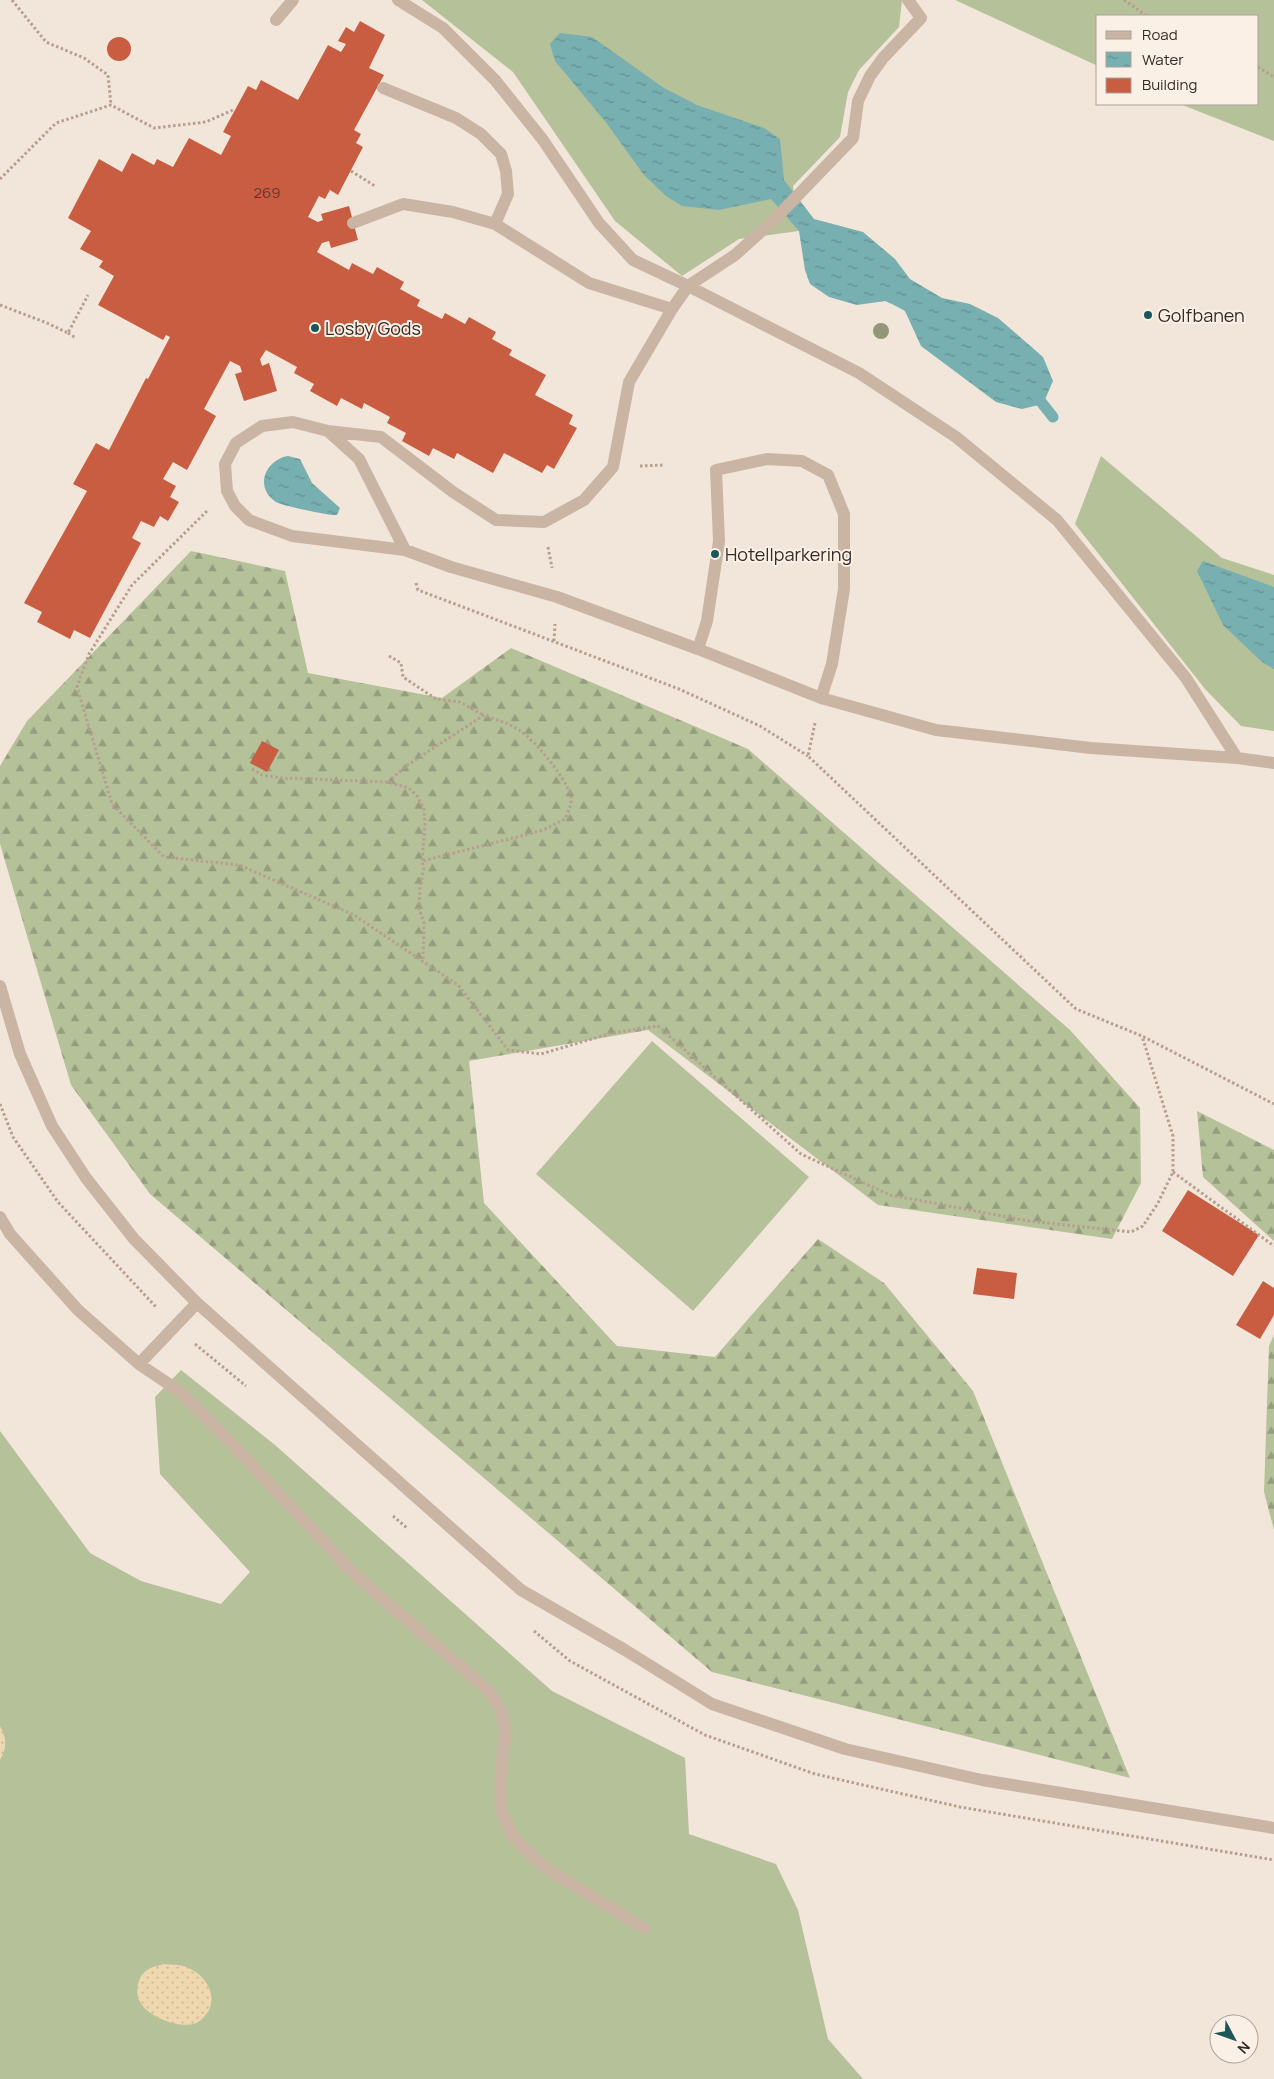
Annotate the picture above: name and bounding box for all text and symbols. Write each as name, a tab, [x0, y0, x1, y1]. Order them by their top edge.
legend	[1096, 15, 1259, 105]
text: Road	[1142, 24, 1178, 45]
text: Water	[1142, 49, 1184, 70]
text: Building	[1142, 74, 1197, 95]
house number: 269	[253, 182, 281, 203]
place label: Golfbanen	[1158, 303, 1245, 327]
marker: Golfbanen	[1142, 309, 1154, 321]
place label: Losby Gods	[325, 316, 421, 340]
marker: Losby Gods	[309, 322, 321, 334]
place label: Hotellparkering	[725, 542, 852, 566]
marker: Hotellparkering	[709, 548, 721, 560]
north arrow	[1209, 2014, 1259, 2064]
text: N	[1234, 2038, 1255, 2058]

